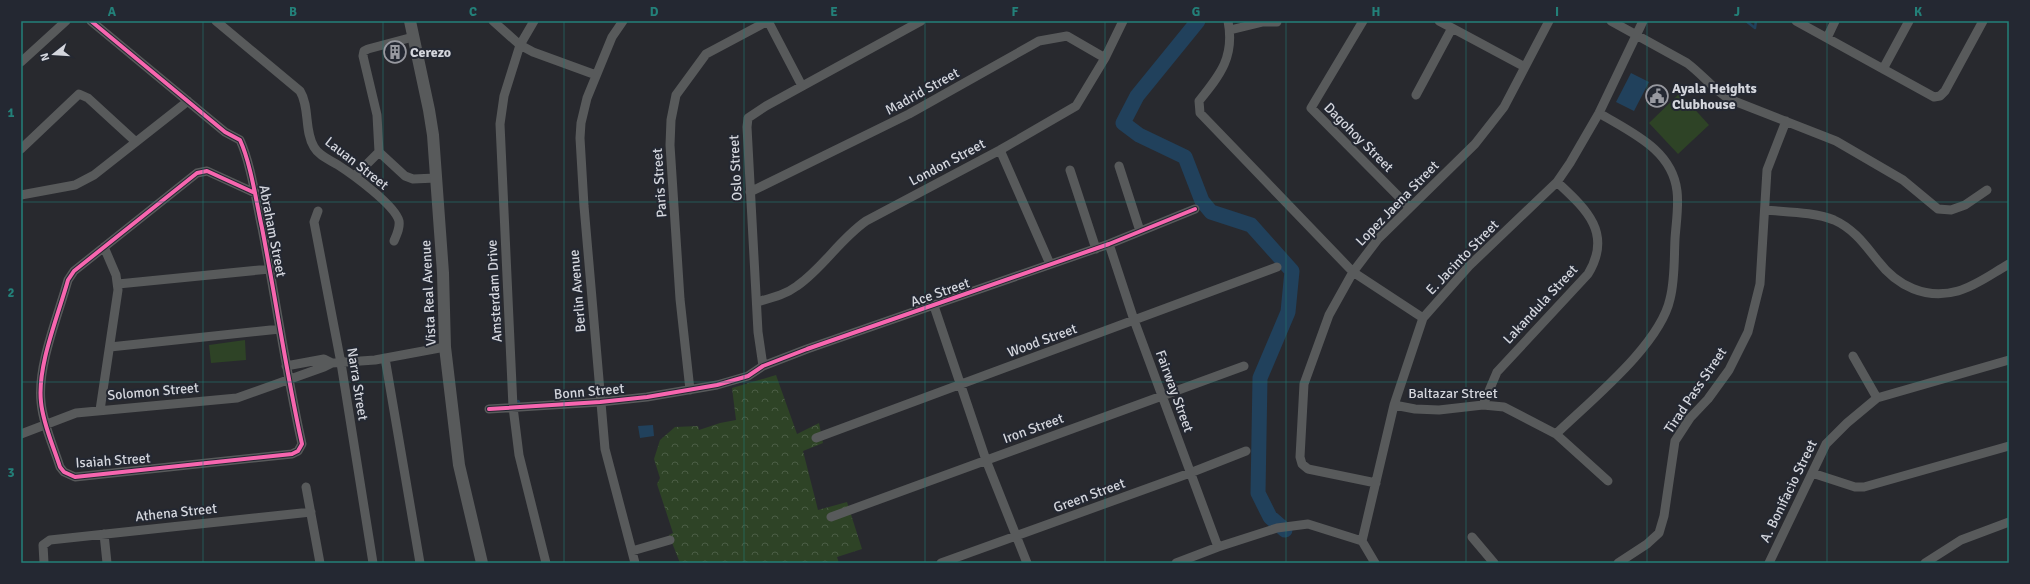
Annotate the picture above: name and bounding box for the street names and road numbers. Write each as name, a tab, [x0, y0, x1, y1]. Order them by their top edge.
street label: Madrid Street	[882, 64, 962, 119]
street label: Dagohoy Street	[1320, 99, 1397, 176]
street label: Lauan Street	[321, 133, 392, 194]
street label: Oslo Street	[725, 134, 746, 201]
street label: London Street	[906, 135, 988, 190]
street label: Paris Street	[649, 148, 670, 218]
street label: Lopez Jaena Street	[1352, 157, 1443, 250]
street label: Abraham Street	[255, 184, 290, 279]
street label: E. Jacinto Street	[1422, 216, 1502, 298]
street label: Vista Real Avenue	[417, 239, 440, 347]
street label: Amsterdam Drive	[483, 239, 506, 343]
street label: Berlin Avenue	[565, 249, 590, 333]
street label: Lakandula Street	[1499, 261, 1581, 347]
street label: Ace Street	[908, 274, 972, 311]
street label: Wood Street	[1005, 320, 1079, 361]
street label: Tirad Pass Street	[1660, 344, 1730, 436]
street label: Narra Street	[343, 346, 372, 422]
street label: Fairway Street	[1152, 348, 1197, 435]
street label: Solomon Street	[107, 379, 200, 404]
street label: Bonn Street	[553, 380, 625, 403]
street label: Baltazar Street	[1408, 385, 1498, 402]
street label: Iron Street	[1000, 410, 1066, 447]
street label: A. Bonifacio Street	[1756, 437, 1821, 545]
street label: Isaiah Street	[75, 449, 151, 472]
street label: Green Street	[1051, 475, 1127, 516]
street label: Athena Street	[134, 500, 218, 525]

